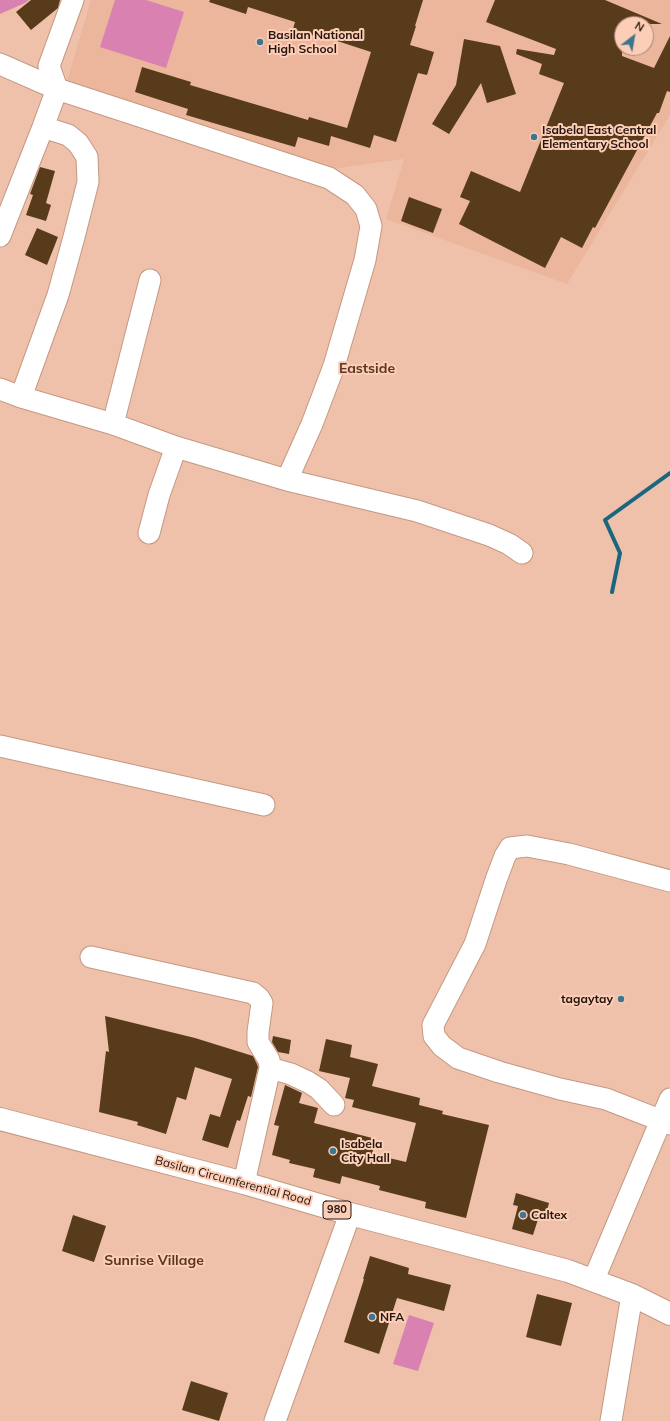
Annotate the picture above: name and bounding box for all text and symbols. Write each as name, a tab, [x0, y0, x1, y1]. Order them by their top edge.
north arrow	[614, 16, 654, 56]
text: N	[632, 18, 647, 35]
place label: Basilan National High School	[268, 28, 363, 56]
marker: Basilan National High School	[255, 37, 265, 47]
place label: Isabela East Central Elementary School	[542, 123, 656, 151]
marker: Isabela East Central Elementary School	[529, 132, 539, 142]
district label: Eastside	[339, 361, 395, 377]
place label: tagaytay	[561, 992, 613, 1006]
marker: tagaytay	[616, 994, 626, 1004]
place label: Isabela City Hall	[341, 1137, 390, 1165]
marker: Isabela City Hall	[328, 1146, 338, 1156]
street label: Basilan Circumferential Road	[153, 1153, 313, 1209]
road number: 980	[323, 1201, 351, 1219]
place label: Caltex	[531, 1208, 567, 1222]
marker: Caltex	[518, 1210, 528, 1220]
district label: Sunrise Village	[104, 1253, 204, 1269]
place label: NFA	[380, 1310, 404, 1324]
marker: NFA	[367, 1312, 377, 1322]

